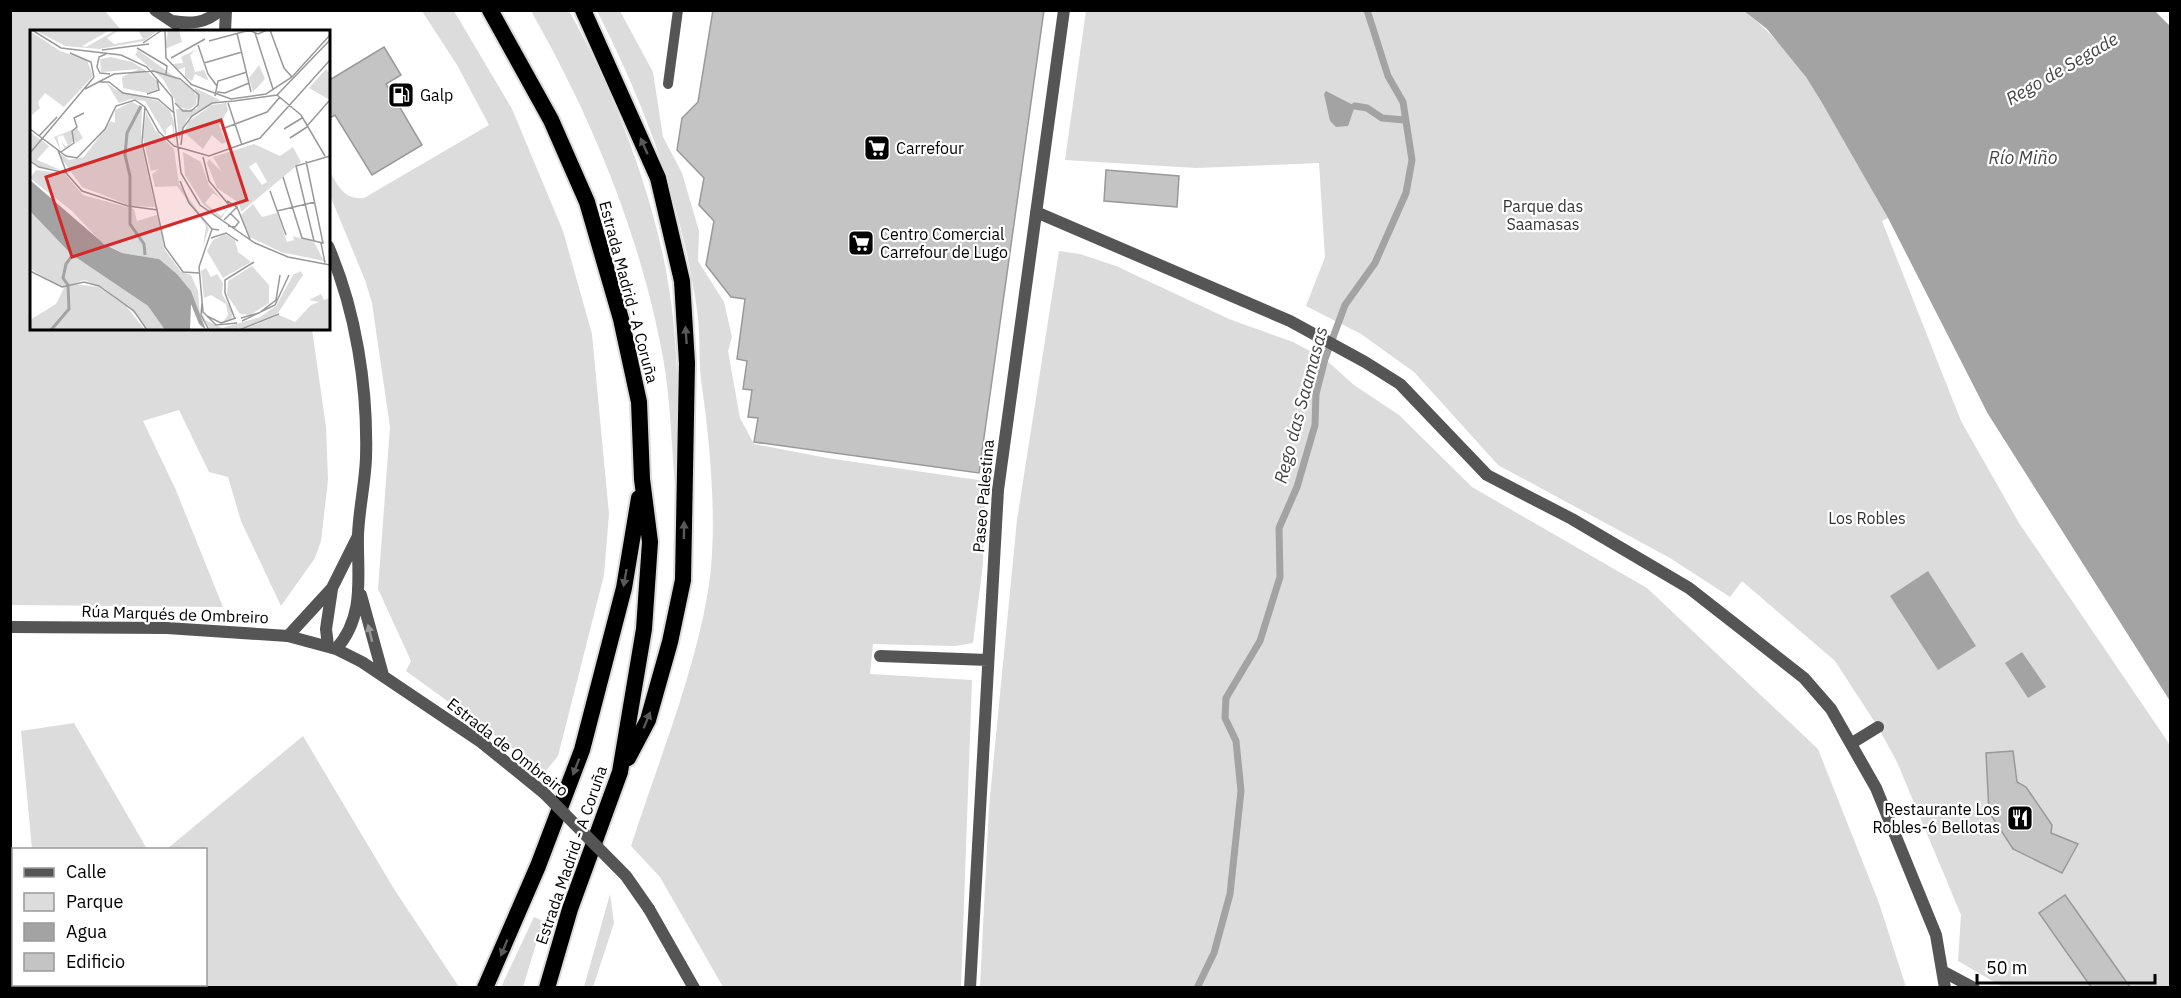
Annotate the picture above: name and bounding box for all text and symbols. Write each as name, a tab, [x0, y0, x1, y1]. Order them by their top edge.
water label: Rego de Segade	[2001, 27, 2122, 110]
inset map	[30, 30, 330, 330]
fuel station icon: Galp	[386, 80, 416, 110]
place label: Galp	[420, 85, 453, 105]
supermarket icon: Carrefour	[862, 133, 892, 163]
one-way arrow	[639, 137, 648, 154]
place label: Carrefour	[896, 138, 964, 158]
water label: Río Miño	[1988, 146, 2058, 169]
park label: Parque das Saamasas	[1503, 196, 1583, 234]
street label: Estrada Madrid - A Coruña	[595, 199, 663, 386]
place label: Centro Comercial Carrefour de Lugo	[880, 224, 1008, 262]
supermarket icon: Centro Comercial Carrefour de Lugo	[846, 228, 876, 258]
water label: Rego das Saamasas	[1269, 324, 1333, 486]
one-way arrow	[681, 325, 690, 344]
street label: Paseo Palestina	[968, 438, 998, 553]
park label: Los Robles	[1828, 508, 1906, 528]
one-way arrow	[680, 520, 689, 539]
one-way arrow	[621, 569, 630, 588]
street label: Rúa Marqués de Ombreiro	[81, 601, 269, 627]
one-way arrow	[365, 624, 374, 642]
street label: Estrada de Ombreiro	[443, 693, 573, 801]
one-way arrow	[642, 710, 652, 728]
one-way arrow	[570, 758, 580, 776]
street label: Estrada Madrid - A Coruña	[531, 762, 611, 947]
place label: Restaurante Los Robles-6 Bellotas	[1872, 799, 2000, 837]
restaurant icon: Restaurante Los Robles-6 Bellotas	[2005, 803, 2035, 833]
legend	[12, 848, 207, 986]
text: Calle	[66, 860, 106, 883]
text: Parque	[66, 890, 124, 913]
text: Agua	[66, 920, 107, 943]
one-way arrow	[499, 939, 508, 957]
scale bar	[1977, 947, 2156, 985]
text: Edificio	[66, 950, 125, 973]
text: 50 m	[1986, 956, 2028, 979]

